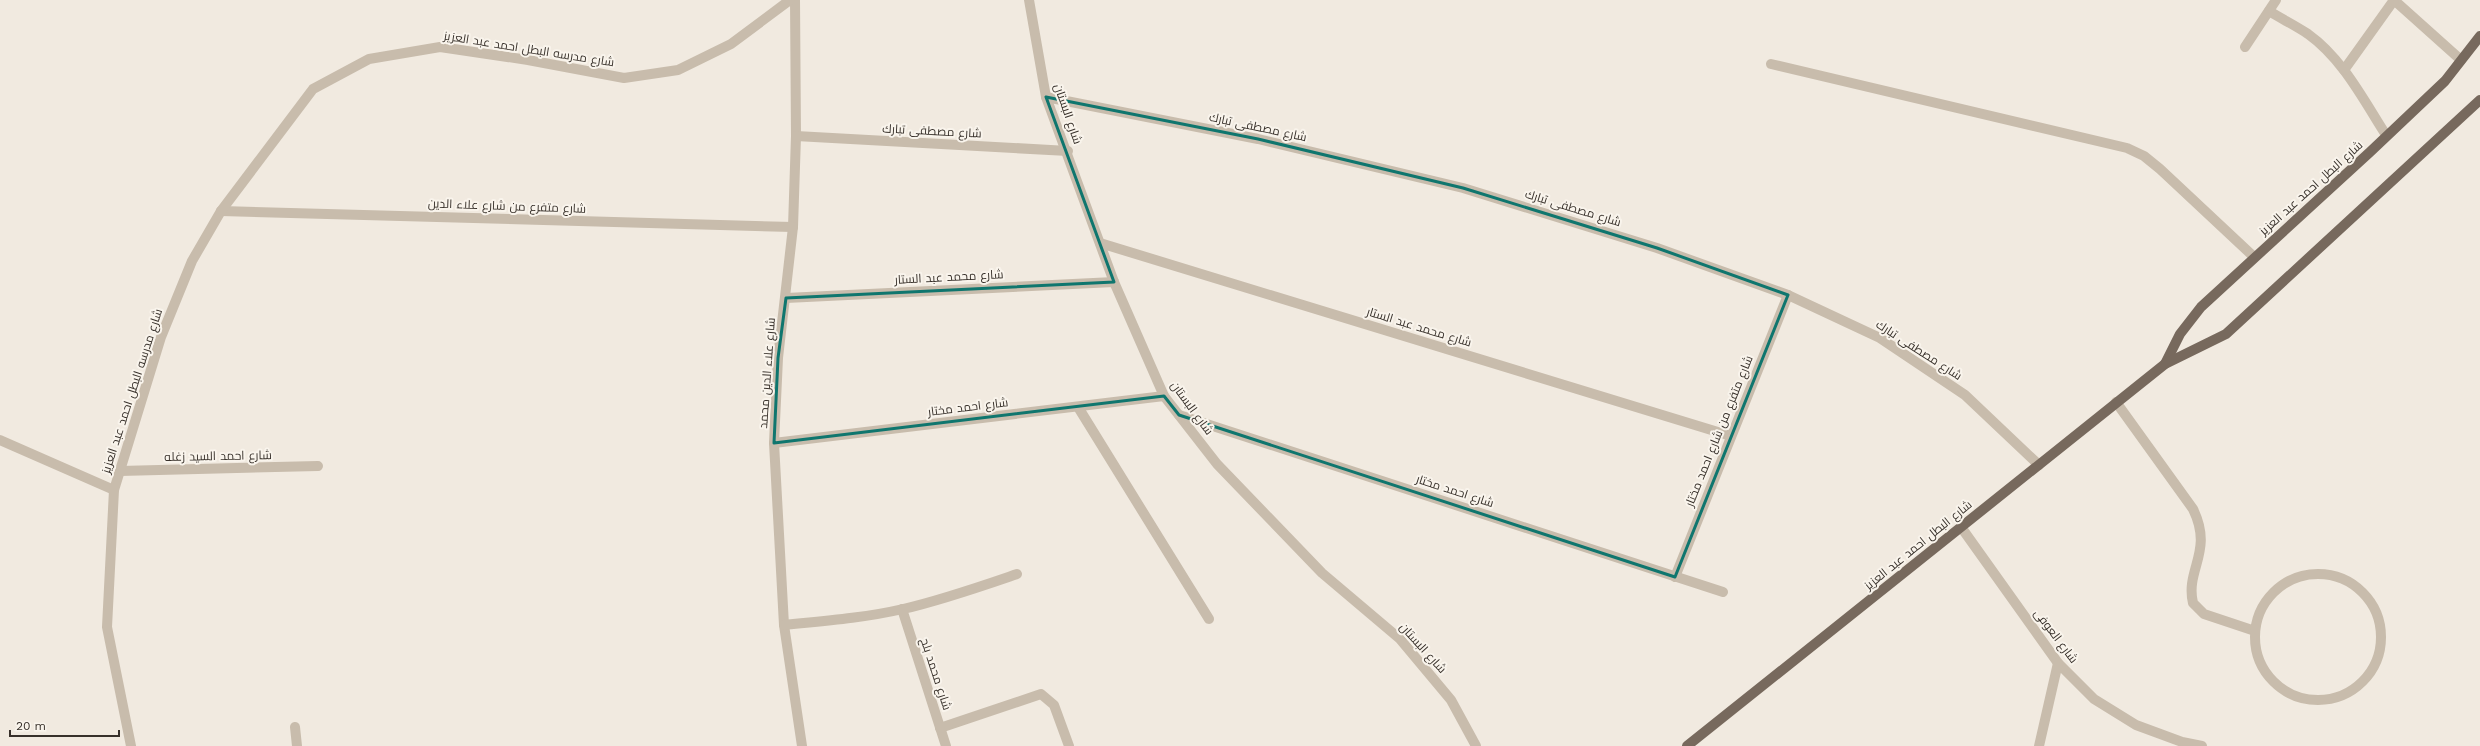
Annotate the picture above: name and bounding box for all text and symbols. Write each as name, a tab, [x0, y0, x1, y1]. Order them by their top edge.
street label: شارع مدرسه البطل احمد عبد العزيز	[442, 28, 615, 70]
street label: شارع البستان	[1050, 82, 1085, 146]
street label: شارع مصطفى تبارك	[1208, 110, 1308, 145]
street label: شارع مصطفى تبارك	[882, 121, 982, 142]
street label: شارع البطل احمد عبد العزيز	[2256, 138, 2366, 239]
street label: شارع مصطفى تبارك	[1523, 187, 1623, 230]
street label: شارع متفرع من شارع علاء الدين	[428, 196, 586, 217]
street label: شارع محمد عبد الستار	[893, 267, 1004, 288]
street label: شارع محمد عبد الستار	[1364, 304, 1473, 351]
street label: شارع مدرسه البطل احمد عبد العزيز	[98, 307, 166, 476]
street label: شارع علاء الدين محمد	[756, 317, 779, 429]
street label: شارع مصطفى تبارك	[1873, 317, 1965, 384]
street label: شارع متفرع من شارع احمد مختار	[1682, 353, 1757, 510]
street label: شارع البستان	[1167, 378, 1216, 438]
street label: شارع احمد مختار	[926, 395, 1009, 420]
street label: شارع احمد السيد زغله	[164, 448, 272, 465]
street label: شارع احمد مختار	[1413, 472, 1496, 511]
street label: شارع البطل احمد عبد العزيز	[1861, 497, 1975, 594]
street label: شارع العوفى	[2030, 606, 2081, 666]
street label: شارع البستان	[1396, 620, 1449, 677]
street label: شارع محمد بلح	[917, 636, 954, 712]
scale bar	[10, 712, 119, 738]
text: 20 m	[16, 719, 46, 733]

